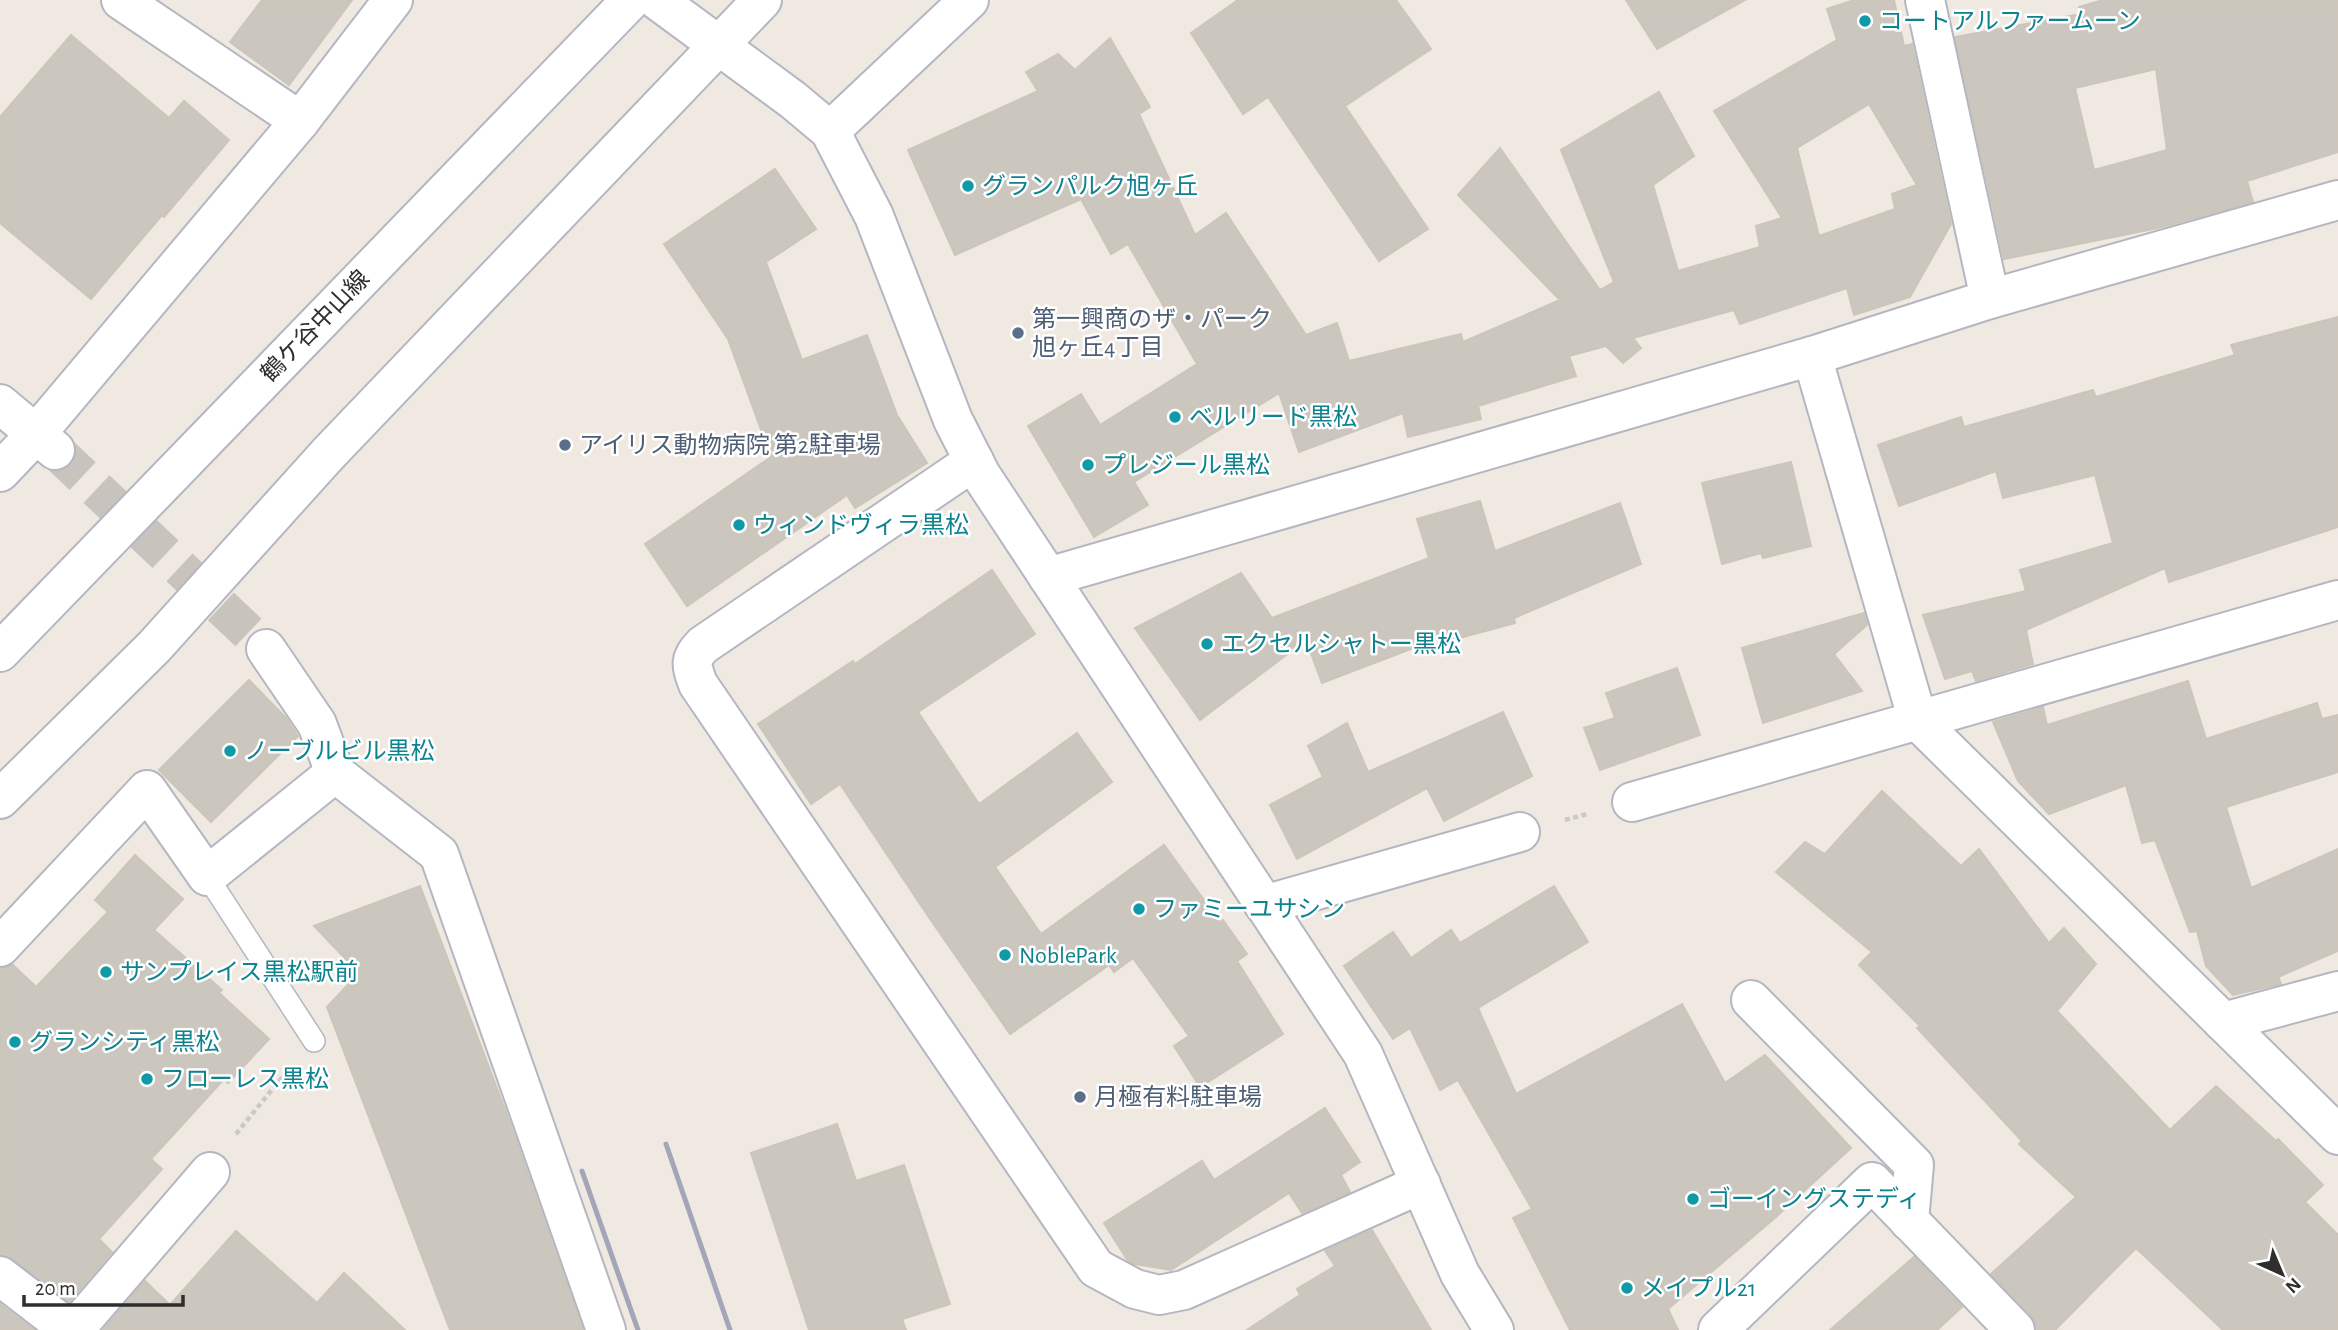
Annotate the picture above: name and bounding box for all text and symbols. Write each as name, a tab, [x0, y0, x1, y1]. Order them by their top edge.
place label: コートアルファームーン	[1879, 10, 2141, 34]
marker: コートアルファームーン	[1857, 13, 1873, 29]
place label: グランパルク旭ヶ丘	[982, 173, 1198, 199]
marker: グランパルク旭ヶ丘	[960, 178, 976, 194]
street label: 鶴ケ谷中山線	[256, 265, 374, 387]
place label: 第一興商のザ・パーク 旭ヶ丘4丁目	[1032, 306, 1272, 360]
marker: 第一興商のザ・パーク 旭ヶ丘4丁目	[1010, 325, 1026, 341]
place label: ベルリード黒松	[1189, 404, 1357, 430]
marker: ベルリード黒松	[1167, 409, 1183, 425]
place label: アイリス動物病院 第2駐車場	[579, 432, 881, 458]
marker: アイリス動物病院 第2駐車場	[557, 437, 573, 453]
place label: プレジール黒松	[1102, 452, 1270, 478]
marker: プレジール黒松	[1080, 457, 1096, 473]
place label: ウィンドヴィラ黒松	[753, 512, 969, 538]
marker: ウィンドヴィラ黒松	[731, 517, 747, 533]
place label: エクセルシャトー黒松	[1221, 631, 1461, 657]
marker: エクセルシャトー黒松	[1199, 636, 1215, 652]
place label: ノーブルビル黒松	[244, 738, 435, 764]
marker: ノーブルビル黒松	[222, 743, 238, 759]
place label: ファミーユサシン	[1153, 898, 1345, 922]
marker: ファミーユサシン	[1131, 901, 1147, 917]
place label: NoblePark	[1019, 944, 1117, 968]
marker: NoblePark	[997, 947, 1013, 963]
place label: サンプレイス黒松駅前	[120, 959, 359, 985]
marker: サンプレイス黒松駅前	[98, 964, 114, 980]
place label: グランシティ黒松	[29, 1029, 220, 1055]
marker: グランシティ黒松	[7, 1034, 23, 1050]
place label: フローレス黒松	[161, 1066, 329, 1092]
marker: フローレス黒松	[139, 1071, 155, 1087]
place label: 月極有料駐車場	[1094, 1084, 1262, 1110]
marker: 月極有料駐車場	[1072, 1089, 1088, 1105]
place label: ゴーイングステディ	[1707, 1186, 1921, 1212]
marker: ゴーイングステディ	[1685, 1191, 1701, 1207]
north arrow	[2247, 1239, 2317, 1309]
scale bar	[24, 1264, 184, 1308]
text: N	[2281, 1274, 2304, 1297]
place label: メイプル21	[1641, 1276, 1756, 1301]
text: 20 m	[35, 1278, 76, 1299]
marker: メイプル21	[1619, 1280, 1635, 1296]

